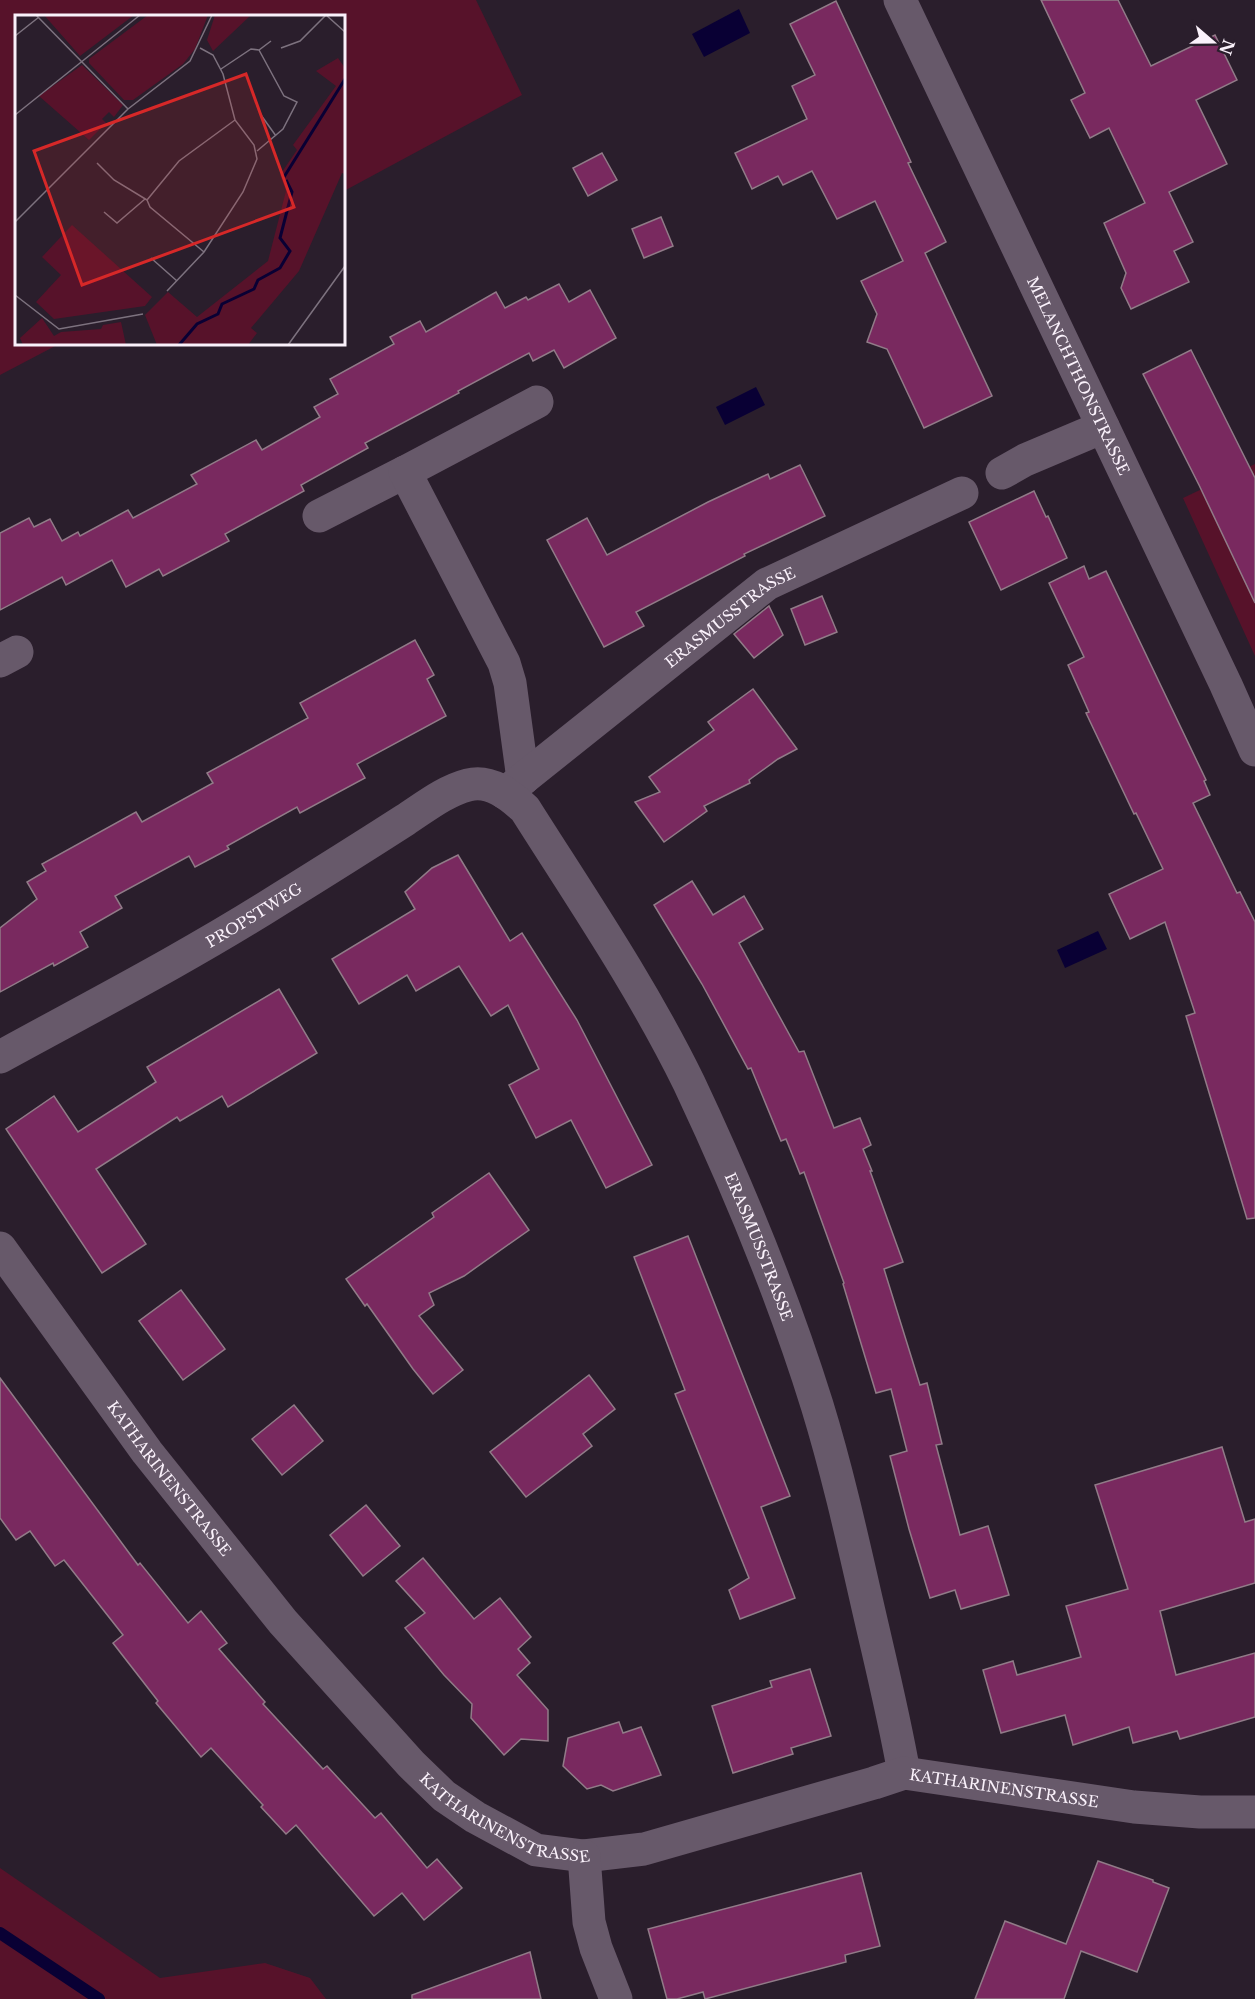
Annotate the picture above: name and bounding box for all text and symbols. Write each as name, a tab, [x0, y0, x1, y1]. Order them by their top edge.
north arrow	[1183, 12, 1243, 72]
inset map	[15, 15, 345, 345]
text: N	[1215, 37, 1239, 58]
street label: MELANCHTHONSTRASSE	[1023, 273, 1134, 478]
street label: ERASMUSSTRASSE	[661, 563, 798, 671]
street label: PROPSTWEG	[202, 878, 305, 951]
street label: ERASMUSSTRASSE	[721, 1169, 797, 1323]
street label: KATHARINENSTRASSE	[104, 1397, 236, 1560]
street label: KATHARINENSTRASSE	[908, 1764, 1100, 1811]
street label: KATHARINENSTRASSE	[416, 1768, 591, 1866]

